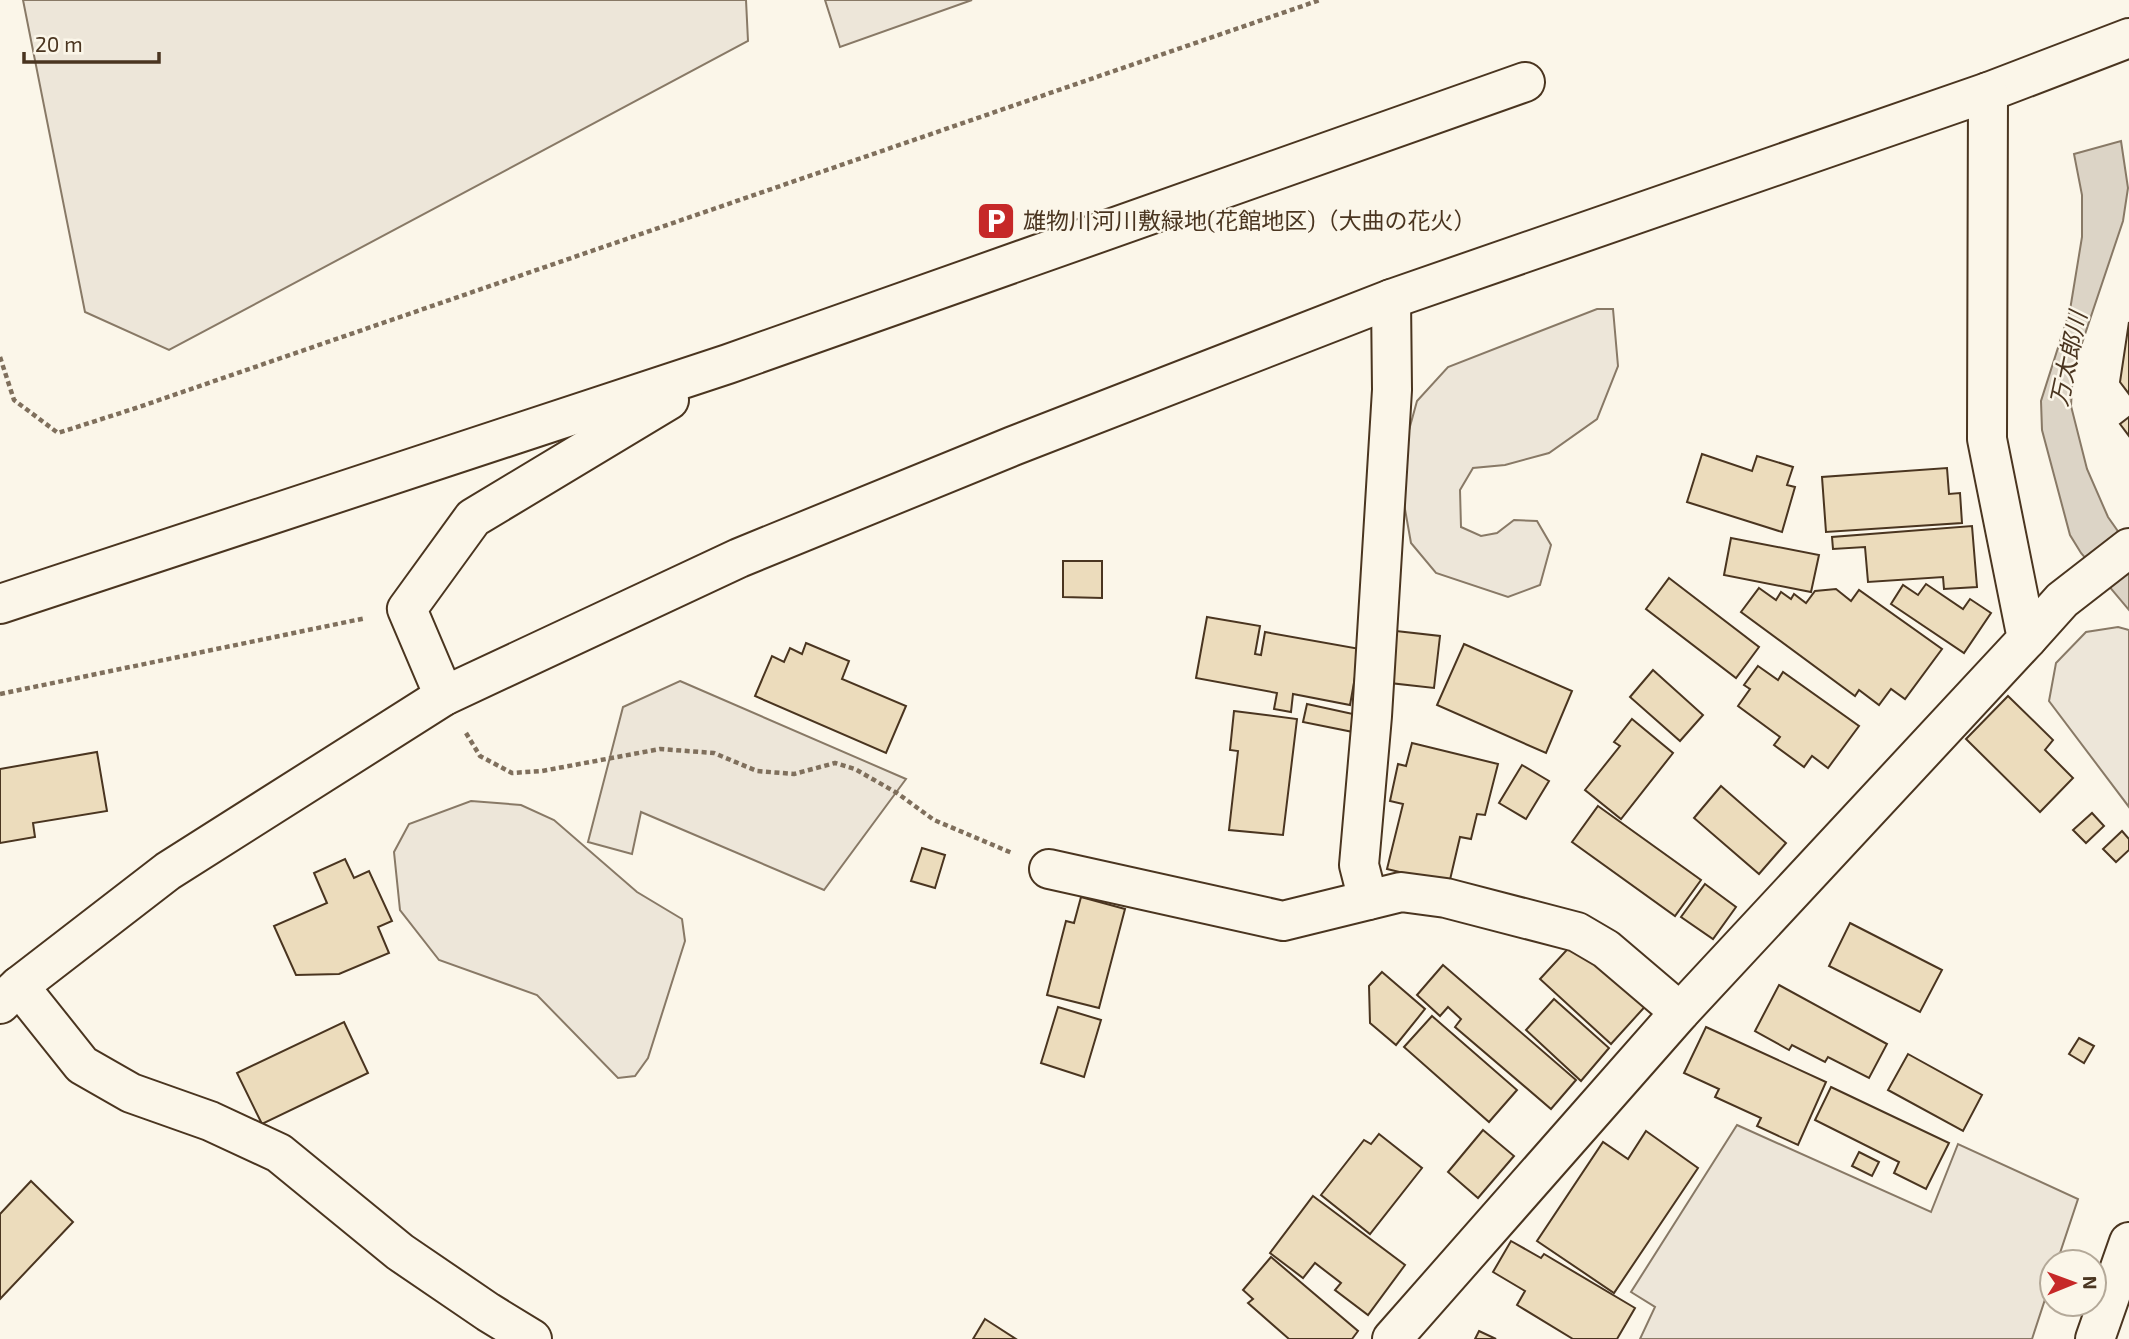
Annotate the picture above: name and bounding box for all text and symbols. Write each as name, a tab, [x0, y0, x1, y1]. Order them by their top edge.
scale bar	[24, 21, 159, 65]
text: 20 m	[35, 31, 83, 56]
parking icon: 雄物川河川敷緑地(花館地区)（大曲の花火）	[975, 200, 1017, 242]
place label: 雄物川河川敷緑地(花館地区)（大曲の花火）	[1023, 206, 1477, 234]
water label: 万太郎川	[2043, 306, 2092, 409]
north arrow	[2038, 1248, 2108, 1318]
text: N	[2079, 1276, 2102, 1290]

